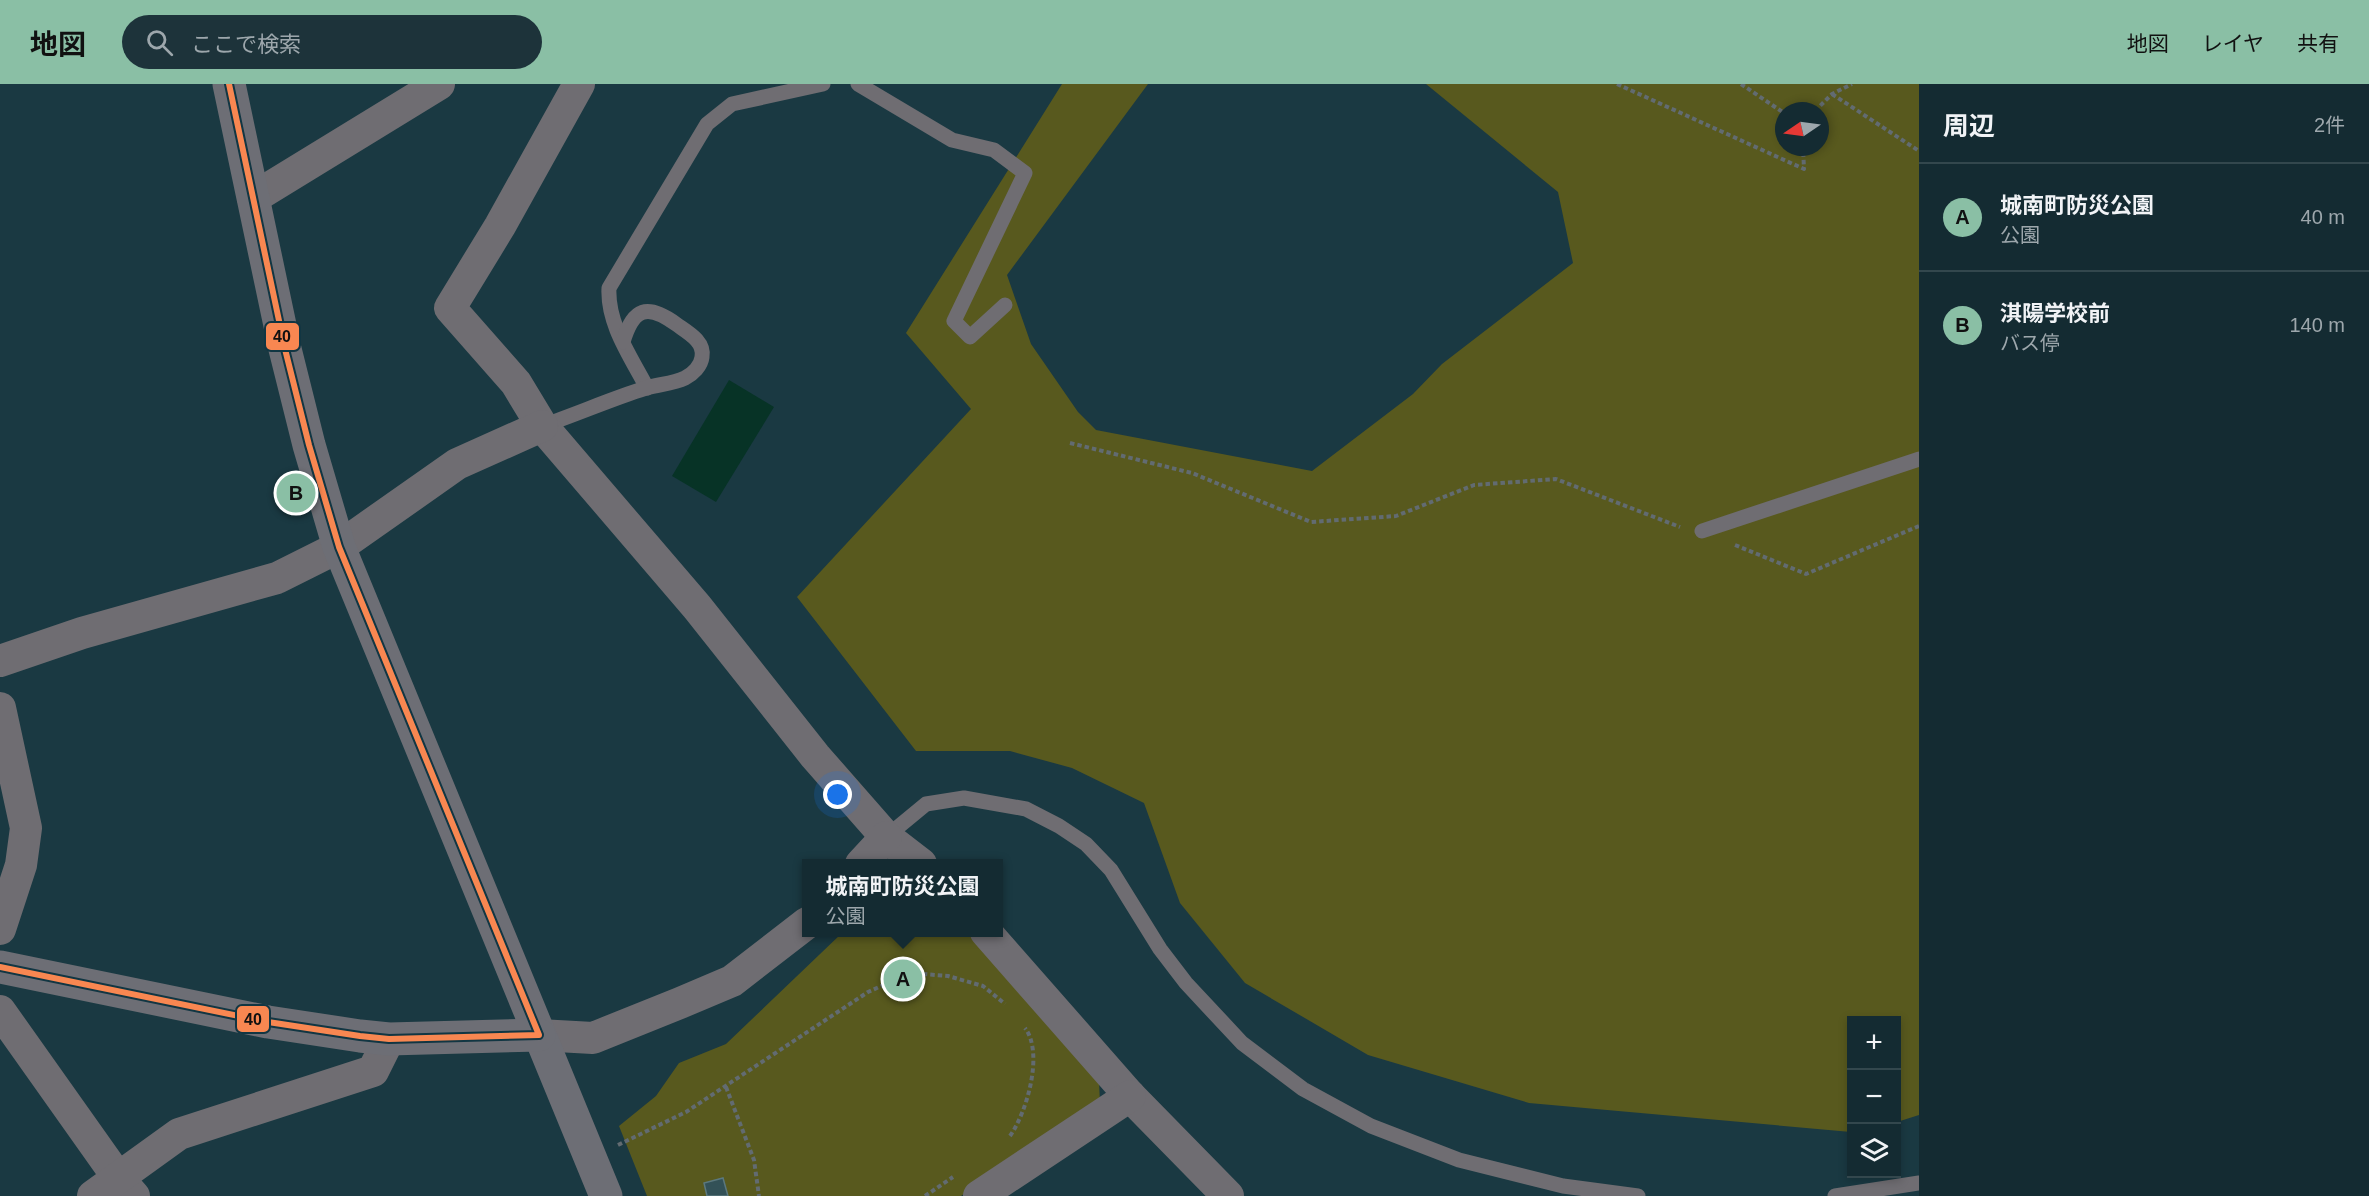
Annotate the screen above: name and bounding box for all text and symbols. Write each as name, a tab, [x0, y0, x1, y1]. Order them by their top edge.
search box	[122, 15, 542, 69]
icon: search	[143, 26, 176, 59]
text: 地図	[30, 29, 86, 60]
text: ここで検索	[191, 32, 301, 57]
text: 地図	[2127, 32, 2169, 55]
text: レイヤ	[2202, 32, 2264, 55]
text: 共有	[2297, 32, 2339, 55]
north arrow	[1775, 102, 1829, 156]
text: 周辺	[1943, 111, 1995, 141]
text: 2件	[2314, 114, 2345, 136]
text: 城南町防災公園	[2000, 193, 2154, 218]
text: A	[1955, 206, 1970, 228]
text: 40 m	[2301, 206, 2345, 228]
text: 公園	[2000, 224, 2040, 246]
text: 淇陽学校前	[2000, 301, 2110, 326]
text: B	[1955, 314, 1970, 336]
text: 140 m	[2289, 314, 2345, 336]
line badge: 40	[265, 322, 300, 351]
text: 40	[273, 328, 291, 345]
text: バス停	[2000, 332, 2060, 354]
pin: B	[276, 470, 316, 516]
your location	[823, 780, 852, 809]
popup	[802, 859, 1003, 937]
text: 城南町防災公園	[825, 874, 980, 899]
text: 公園	[825, 905, 865, 927]
pin: A	[884, 956, 922, 1002]
line badge: 40	[236, 1005, 270, 1033]
text: 40	[244, 1011, 262, 1028]
map controls	[1847, 1016, 1901, 1178]
button: +	[1847, 1016, 1901, 1070]
button: −	[1847, 1070, 1901, 1124]
button: layers	[1847, 1124, 1901, 1178]

